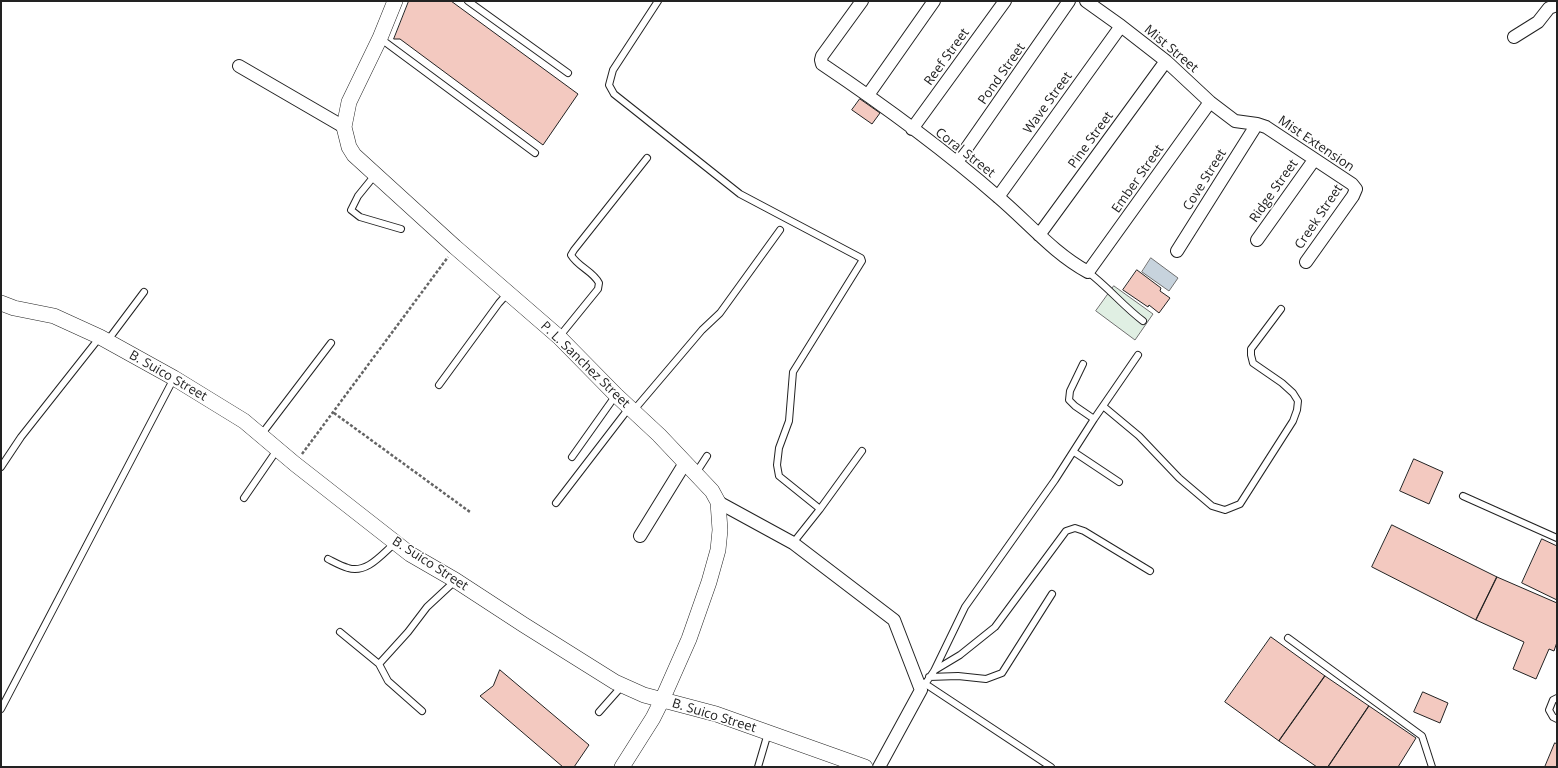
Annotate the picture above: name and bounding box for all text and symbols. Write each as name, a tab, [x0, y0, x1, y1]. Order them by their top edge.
street label: Mist Street	[1141, 22, 1201, 76]
street label: Reef Street	[921, 25, 973, 89]
street label: Pond Street	[975, 40, 1029, 108]
street label: Wave Street	[1020, 69, 1076, 137]
street label: Pine Street	[1065, 109, 1117, 171]
street label: Mist Extension	[1275, 113, 1357, 175]
street label: Coral Street	[932, 125, 998, 181]
street label: Ember Street	[1109, 142, 1167, 216]
street label: Cove Street	[1180, 146, 1230, 214]
street label: Ridge Street	[1247, 157, 1301, 225]
street label: Creek Street	[1292, 182, 1346, 252]
street label: P. L. Sanchez Street	[537, 318, 633, 412]
street label: B. Suico Street	[126, 347, 210, 405]
street label: B. Suico Street	[389, 534, 471, 594]
street label: B. Suico Street	[670, 696, 758, 736]

